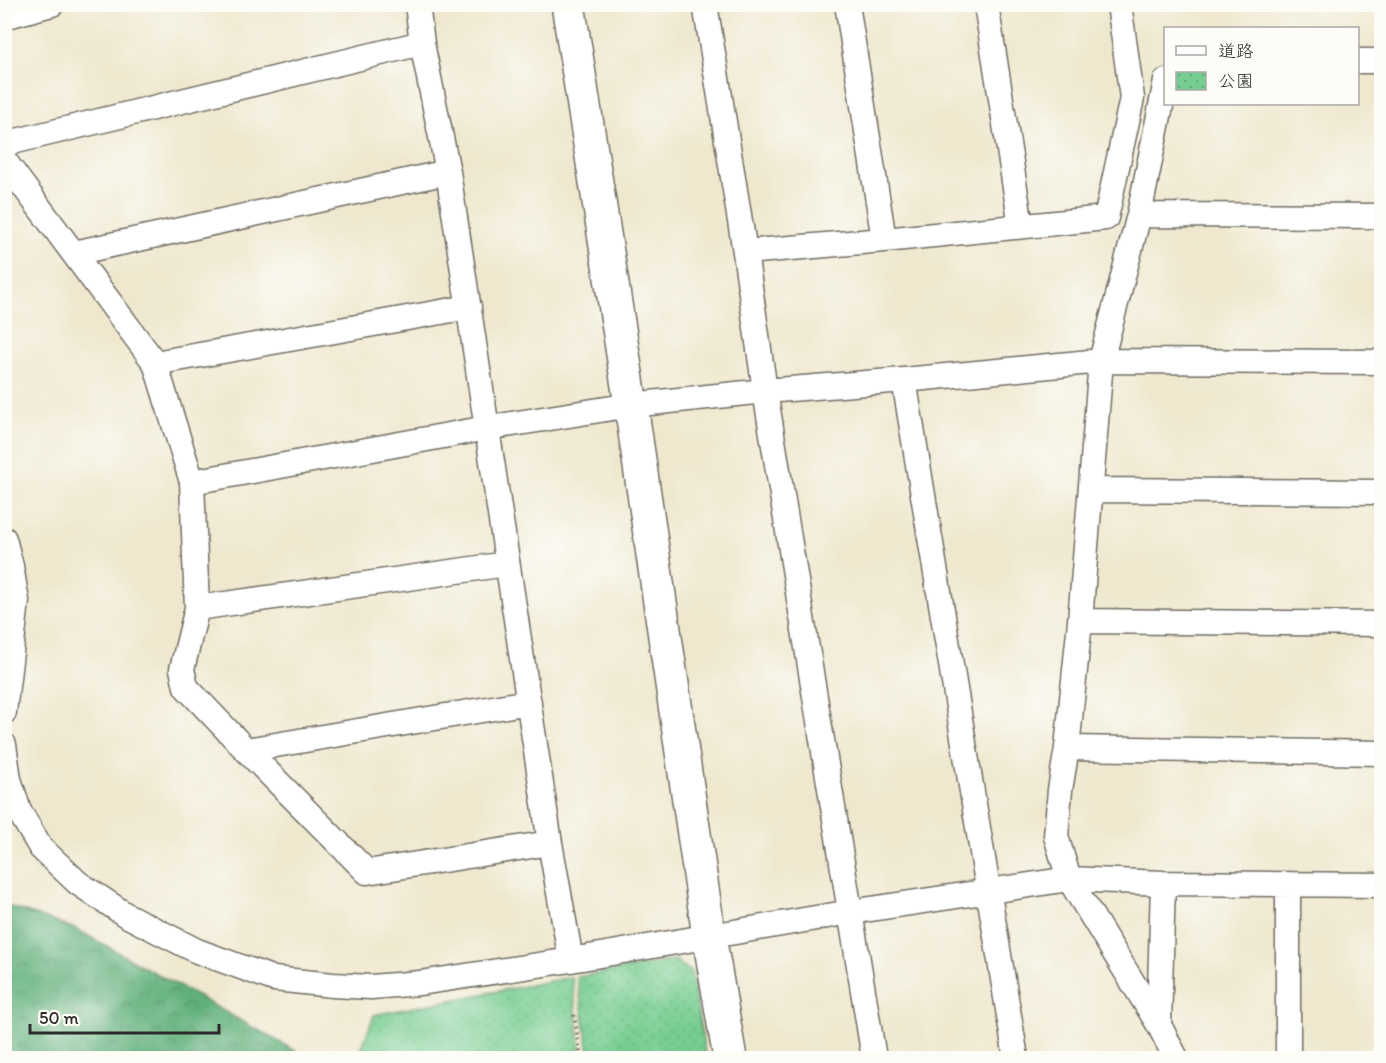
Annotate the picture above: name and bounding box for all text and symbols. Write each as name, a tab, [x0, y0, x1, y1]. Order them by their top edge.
legend	[1164, 27, 1359, 105]
text: 道路	[1218, 40, 1254, 62]
text: 公園	[1218, 70, 1254, 92]
scale bar	[30, 997, 219, 1035]
text: 50 m	[39, 1007, 79, 1029]

